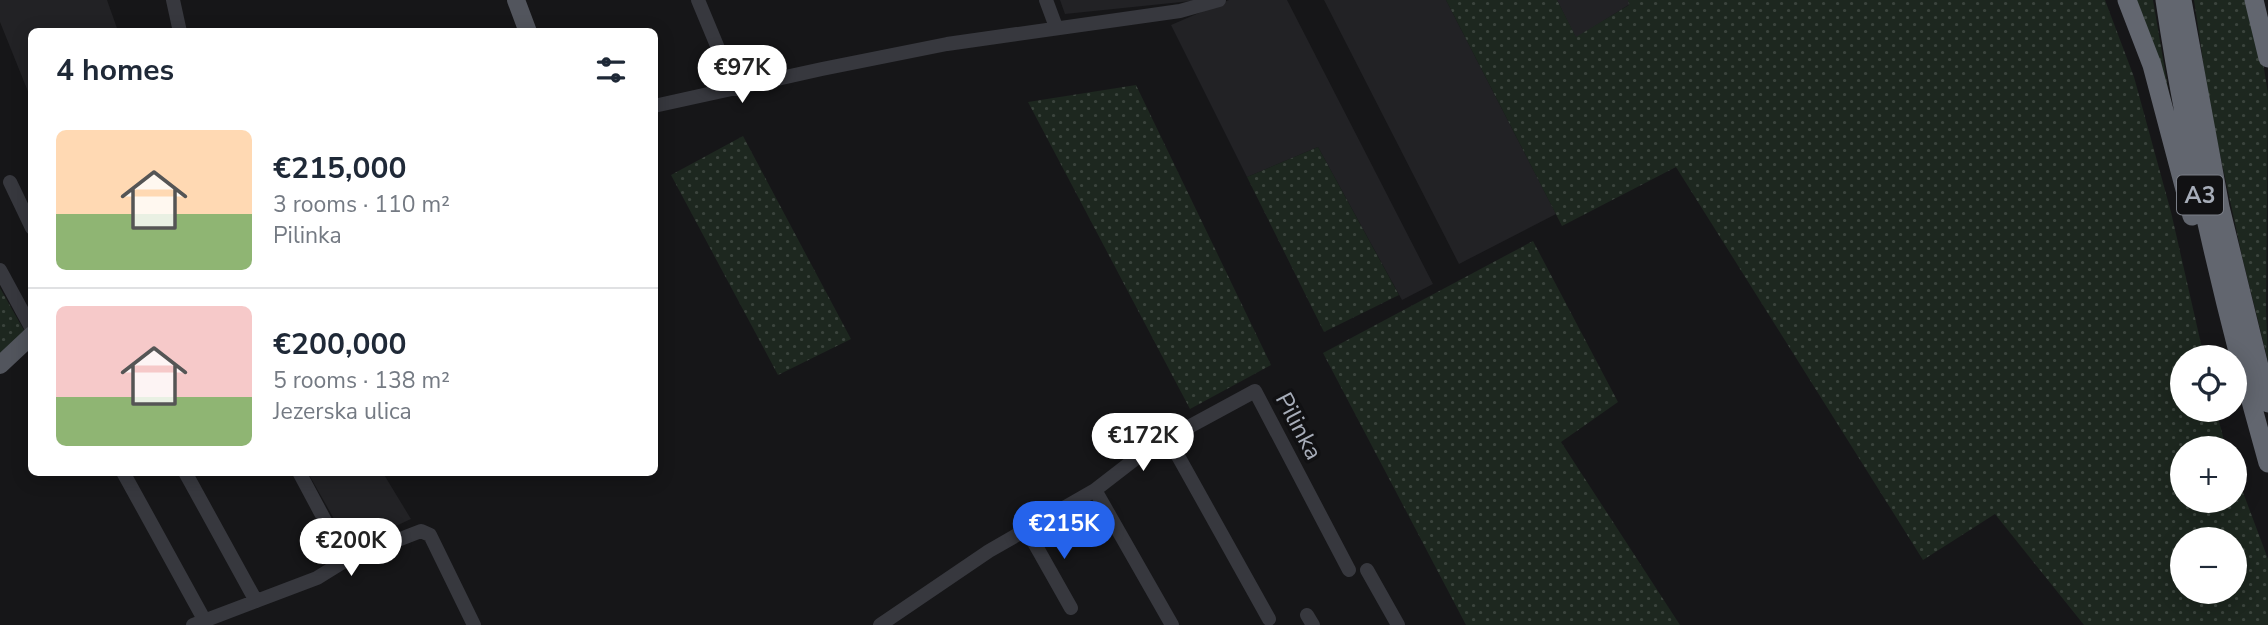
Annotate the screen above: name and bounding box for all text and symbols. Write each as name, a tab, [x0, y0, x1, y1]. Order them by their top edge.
pin: €97K	[701, 46, 783, 105]
text: 4 homes	[56, 50, 174, 91]
icon: filters	[592, 51, 630, 89]
text: €97K	[714, 52, 770, 83]
text: €215,000	[273, 148, 406, 189]
icon: home	[112, 158, 196, 242]
road number: A3	[2177, 176, 2223, 214]
text: 3 rooms · 110 m²	[273, 189, 450, 220]
text: Pilinka	[273, 220, 342, 251]
text: €200,000	[273, 324, 406, 365]
icon: home	[112, 334, 196, 418]
map controls	[2170, 345, 2247, 604]
button: locate	[2170, 345, 2247, 422]
text: 5 rooms · 138 m²	[273, 365, 450, 396]
street label: Pilinka	[1268, 387, 1330, 465]
text: Jezerska ulica	[273, 396, 412, 427]
pin: €172K	[1094, 414, 1192, 473]
text: €172K	[1108, 420, 1178, 451]
button: +	[2170, 436, 2247, 513]
pin: €215K	[1015, 502, 1113, 561]
text: €215K	[1029, 508, 1099, 539]
pin: €200K	[302, 518, 400, 578]
text: €200K	[316, 525, 386, 556]
button: −	[2170, 527, 2247, 604]

